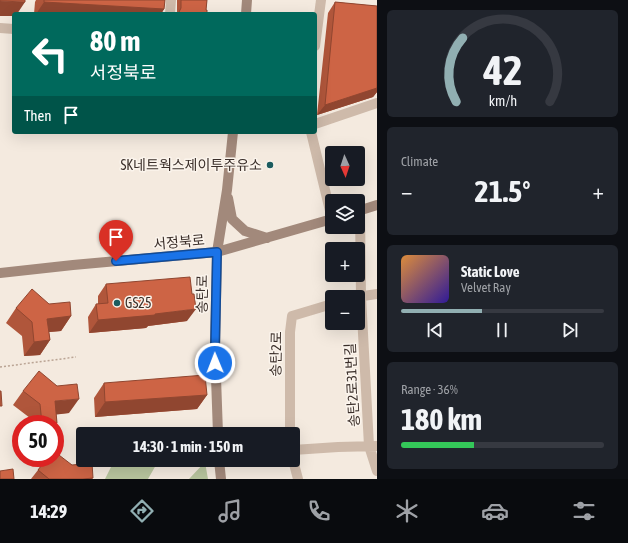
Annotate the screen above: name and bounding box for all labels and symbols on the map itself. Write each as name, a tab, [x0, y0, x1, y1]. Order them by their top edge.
north arrow	[325, 146, 365, 186]
place label: SK네트웍스제이투주유소	[120, 157, 262, 173]
marker: SK네트웍스제이투주유소	[265, 160, 275, 170]
pin	[99, 220, 133, 261]
street label: 서정북로	[153, 232, 205, 252]
street label: 송탄로	[194, 274, 210, 313]
place label: GS25	[125, 295, 151, 311]
marker: GS25	[112, 298, 122, 308]
street label: 송탄2로	[268, 331, 284, 377]
position arrow	[194, 342, 236, 384]
street label: 송탄2로31번길	[342, 343, 362, 427]
speed limit sign: 50	[12, 415, 64, 467]

